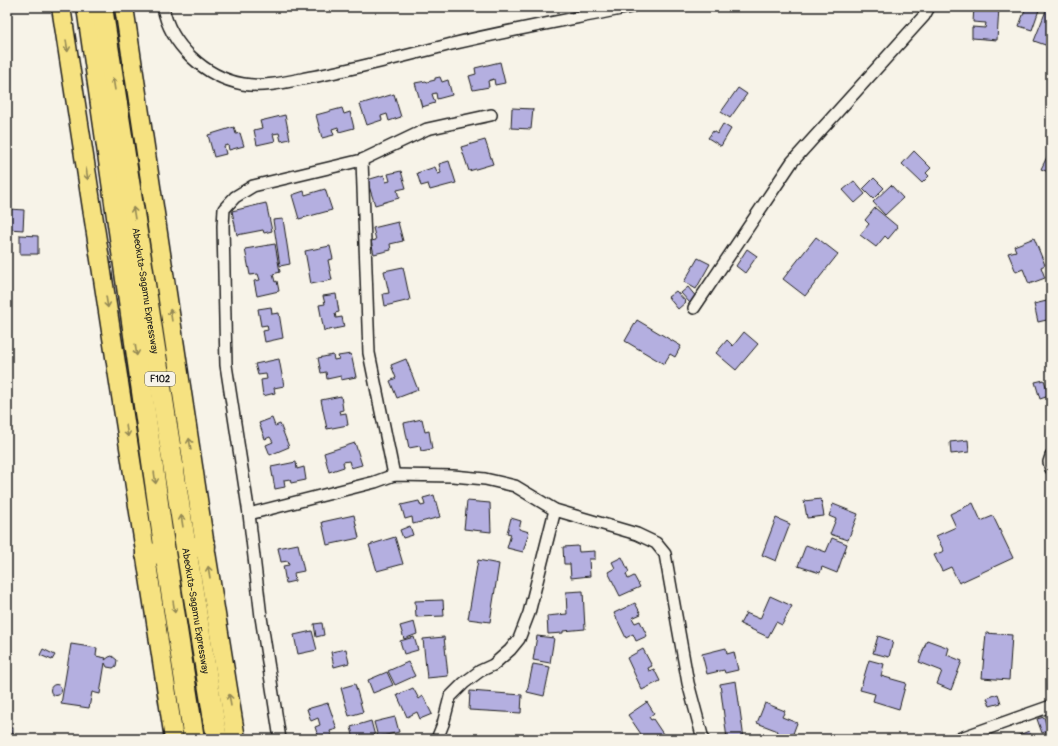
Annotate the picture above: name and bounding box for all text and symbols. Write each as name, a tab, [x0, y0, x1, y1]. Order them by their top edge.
one-way arrow	[63, 39, 71, 52]
one-way arrow	[110, 78, 118, 91]
one-way arrow	[83, 167, 91, 180]
one-way arrow	[130, 207, 138, 220]
street label: Abeokuta-Sagamu Expressway	[129, 227, 161, 355]
one-way arrow	[103, 296, 111, 309]
one-way arrow	[166, 309, 174, 322]
one-way arrow	[132, 343, 140, 356]
road number: F102	[145, 372, 175, 386]
one-way arrow	[123, 424, 131, 437]
one-way arrow	[186, 438, 194, 451]
one-way arrow	[151, 471, 159, 484]
one-way arrow	[178, 515, 186, 528]
street label: Abeokuta-Sagamu Expressway	[179, 547, 211, 675]
one-way arrow	[205, 566, 213, 579]
one-way arrow	[170, 600, 178, 613]
one-way arrow	[226, 694, 234, 707]

